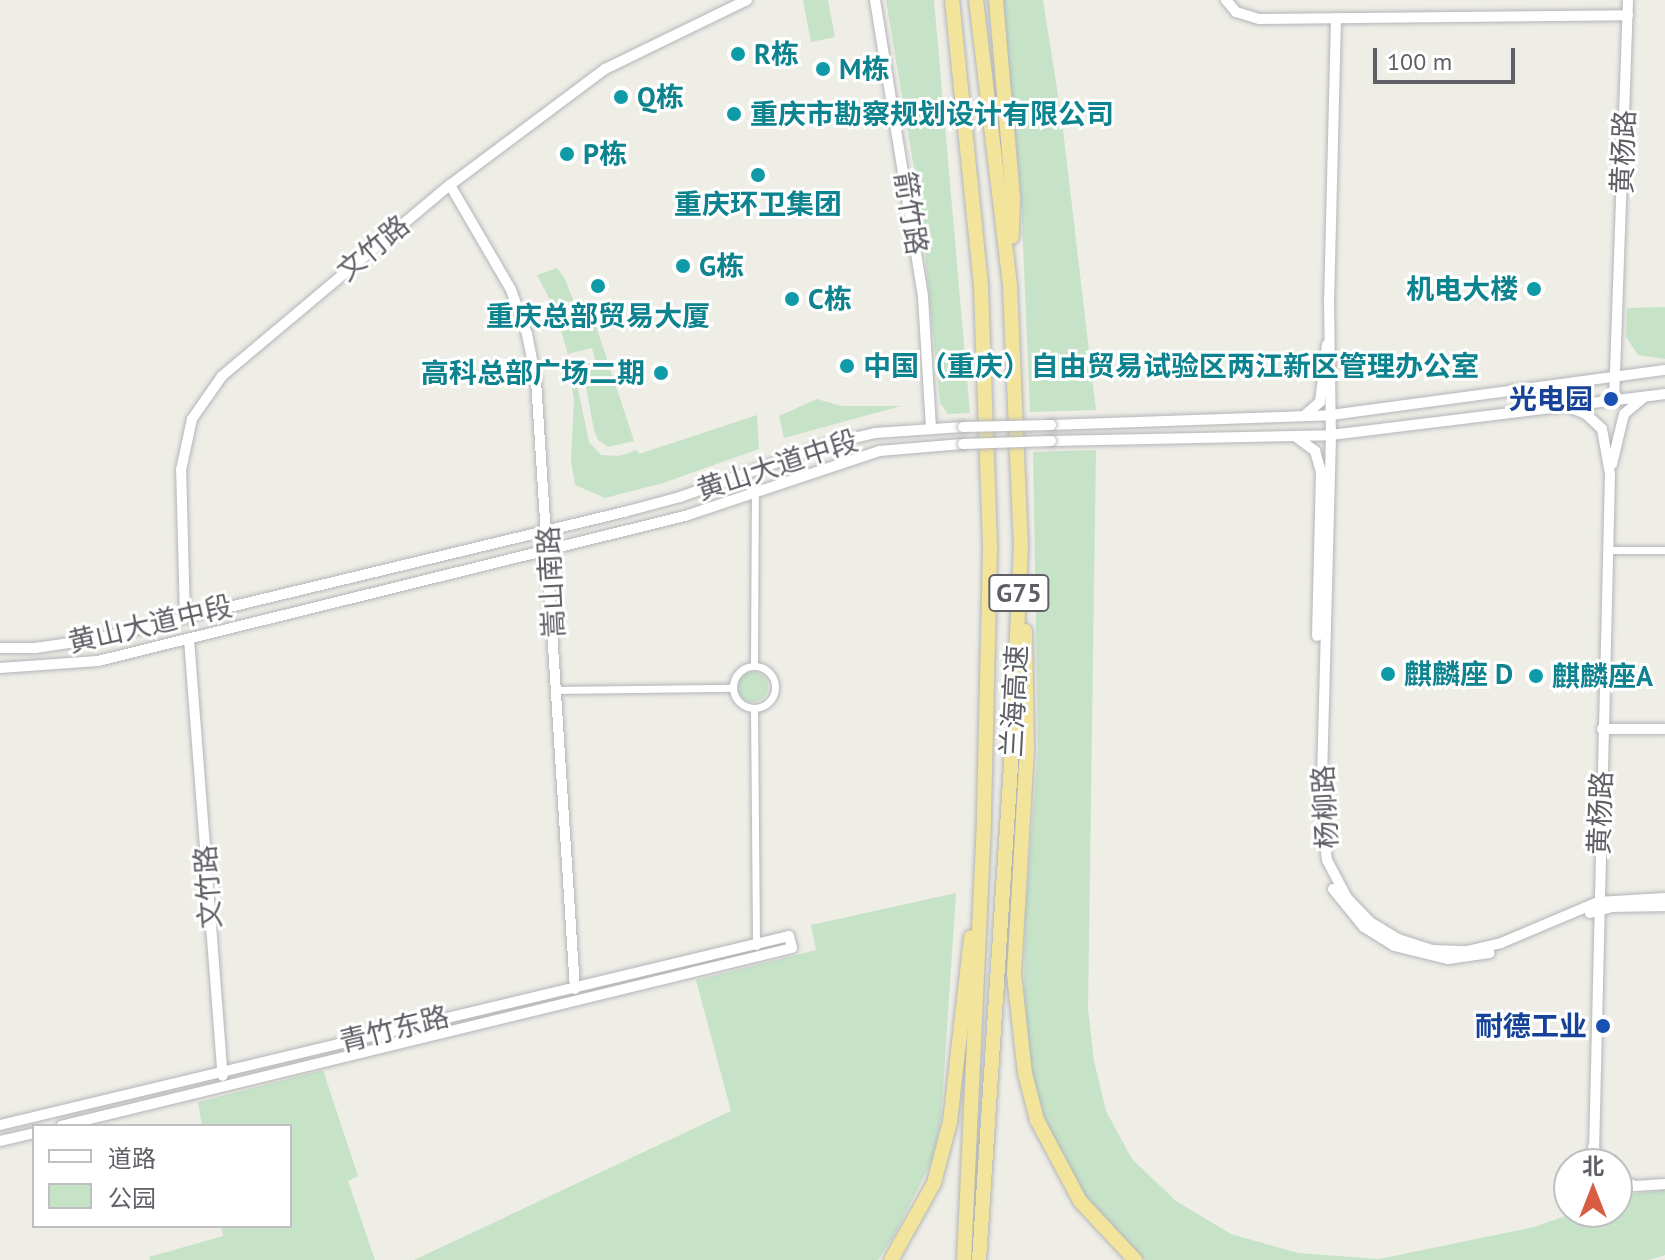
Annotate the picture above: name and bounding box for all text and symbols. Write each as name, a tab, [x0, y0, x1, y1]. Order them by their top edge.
scale bar	[1377, 32, 1519, 82]
place label: R栋	[754, 37, 799, 71]
marker: R栋	[729, 45, 747, 63]
text: 100 m	[1387, 46, 1452, 77]
place label: M栋	[839, 52, 889, 86]
marker: M栋	[814, 60, 832, 78]
place label: Q栋	[637, 80, 684, 114]
marker: Q栋	[612, 88, 630, 106]
place label: 重庆市勘察规划设计有限公司	[750, 97, 1114, 131]
marker: 重庆市勘察规划设计有限公司	[725, 105, 743, 123]
street label: 黄杨路	[1605, 109, 1641, 195]
place label: P栋	[583, 137, 627, 171]
marker: P栋	[558, 145, 576, 163]
marker: 重庆环卫集团	[749, 166, 767, 184]
street label: 箭竹路	[888, 169, 934, 257]
place label: 重庆环卫集团	[674, 187, 842, 221]
street label: 文竹路	[330, 208, 416, 288]
place label: G栋	[699, 249, 744, 283]
marker: G栋	[674, 257, 692, 275]
place label: 机电大楼	[1406, 272, 1518, 306]
marker: 重庆总部贸易大厦	[589, 277, 607, 295]
marker: 机电大楼	[1525, 280, 1543, 298]
place label: C栋	[808, 282, 852, 316]
marker: C栋	[783, 290, 801, 308]
place label: 重庆总部贸易大厦	[486, 299, 710, 333]
place label: 中国（重庆）自由贸易试验区两江新区管理办公室	[863, 349, 1479, 383]
place label: 高科总部广场二期	[421, 356, 645, 390]
marker: 中国（重庆）自由贸易试验区两江新区管理办公室	[838, 357, 856, 375]
marker: 高科总部广场二期	[652, 364, 670, 382]
place label: 光电园	[1509, 382, 1593, 416]
marker: 光电园	[1600, 388, 1622, 410]
street label: 黄山大道中段	[692, 423, 862, 507]
street label: 嵩山南路	[531, 525, 571, 639]
road number: G75	[987, 571, 1051, 615]
street label: 黄山大道中段	[64, 589, 236, 659]
street label: 兰海高速	[994, 644, 1034, 758]
place label: 麒麟座 D	[1404, 657, 1513, 691]
place label: 麒麟座A	[1552, 659, 1653, 693]
marker: 麒麟座 D	[1379, 665, 1397, 683]
marker: 麒麟座A	[1527, 667, 1545, 685]
street label: 杨柳路	[1306, 764, 1344, 850]
street label: 黄杨路	[1582, 770, 1618, 856]
street label: 文竹路	[188, 844, 228, 930]
street label: 青竹东路	[336, 999, 452, 1059]
place label: 耐德工业	[1475, 1009, 1587, 1043]
marker: 耐德工业	[1594, 1017, 1612, 1035]
legend	[32, 1124, 292, 1228]
text: 道路	[108, 1143, 156, 1174]
north arrow	[1553, 1148, 1633, 1228]
text: 北	[1582, 1152, 1604, 1180]
text: 公园	[108, 1183, 156, 1214]

